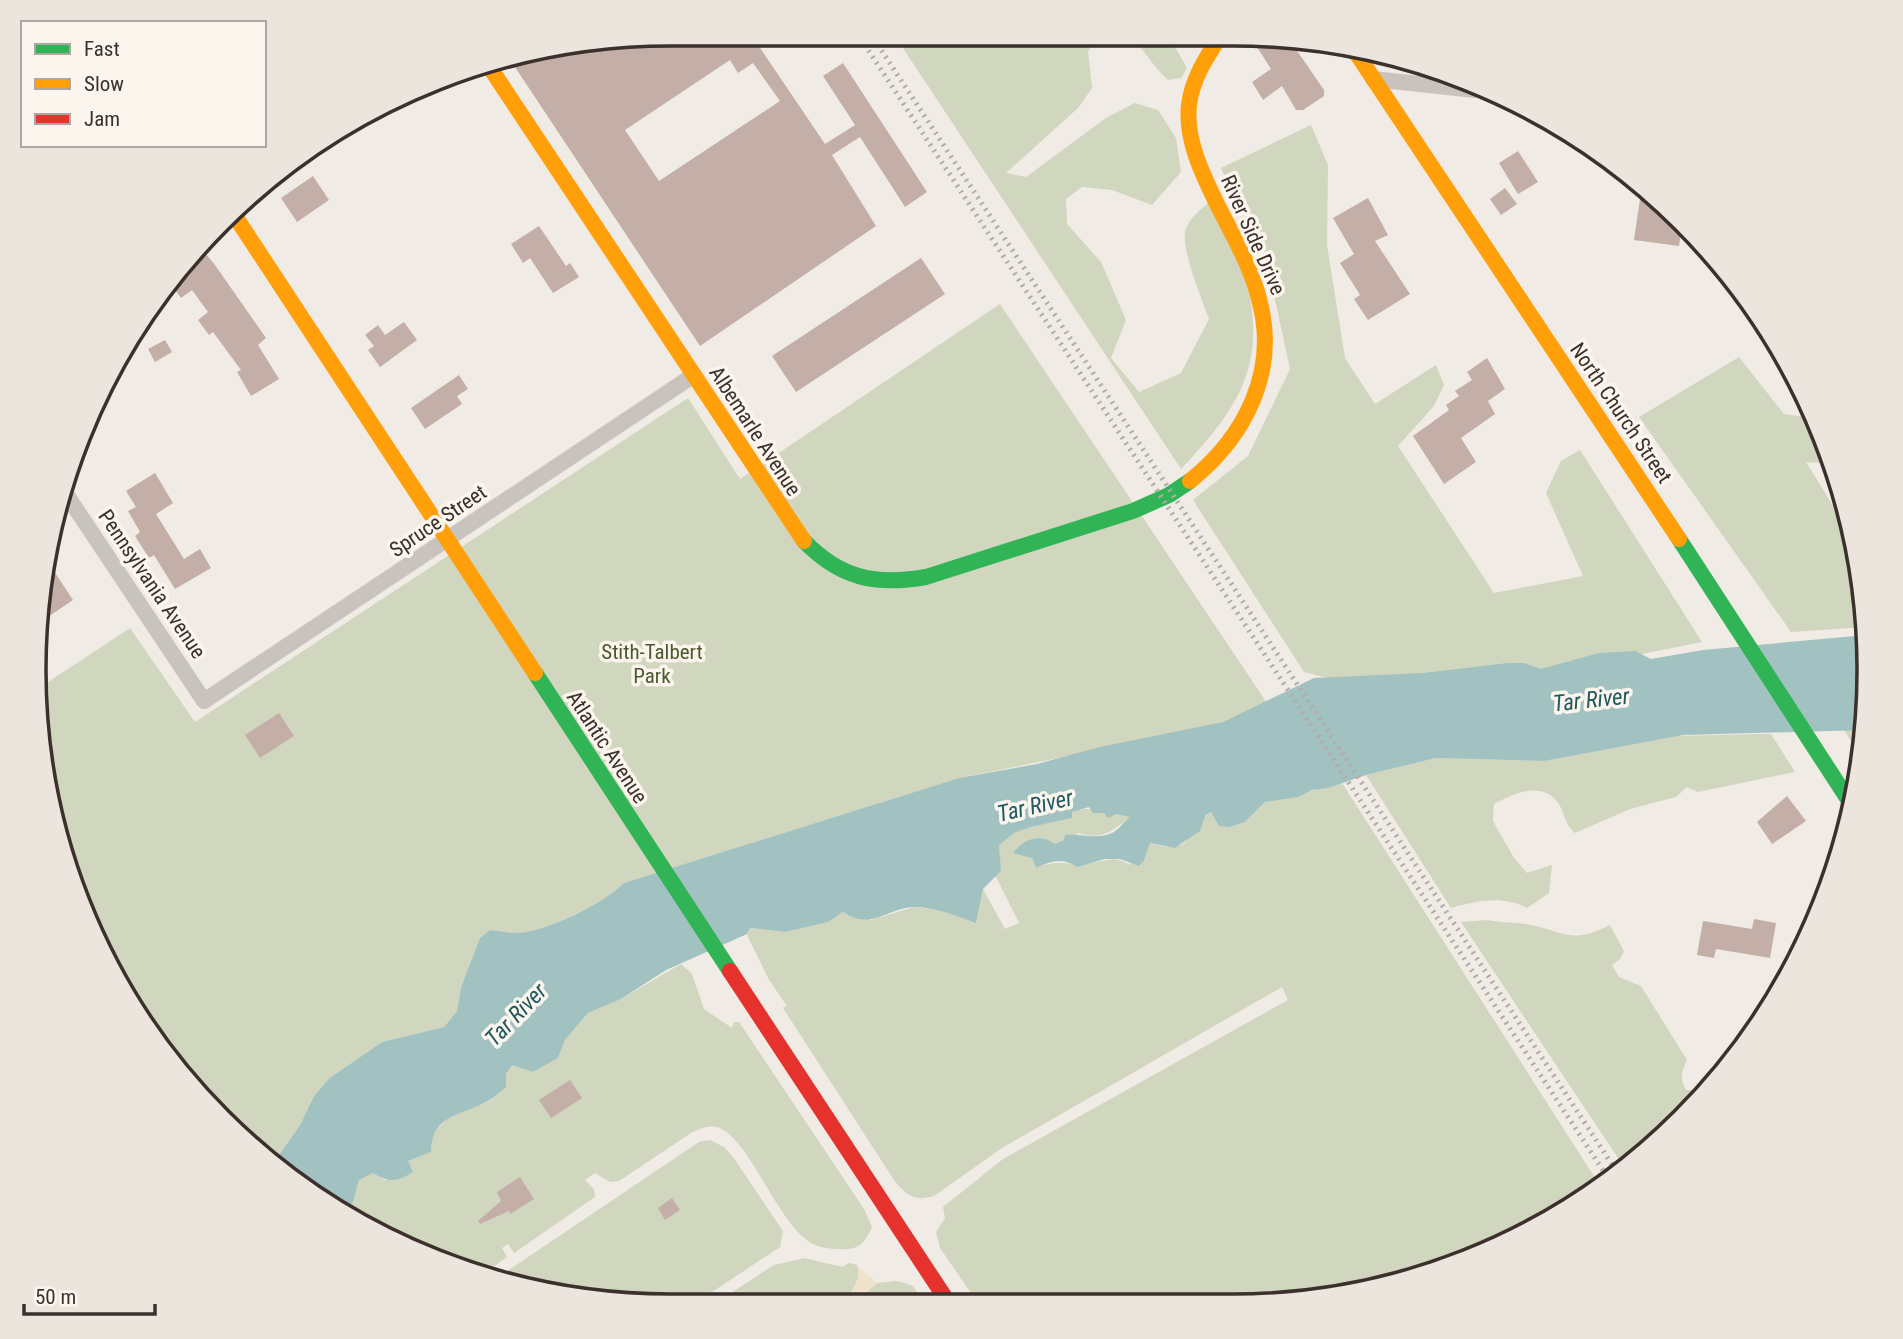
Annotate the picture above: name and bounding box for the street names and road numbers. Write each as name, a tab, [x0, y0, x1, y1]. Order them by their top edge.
street label: River Side Drive	[1216, 171, 1290, 299]
street label: North Church Street	[1565, 338, 1677, 488]
street label: Albemarle Avenue	[704, 362, 806, 500]
street label: Spruce Street	[385, 480, 491, 562]
street label: Pennsylvania Avenue	[93, 505, 211, 663]
street label: Atlantic Avenue	[562, 686, 652, 808]

